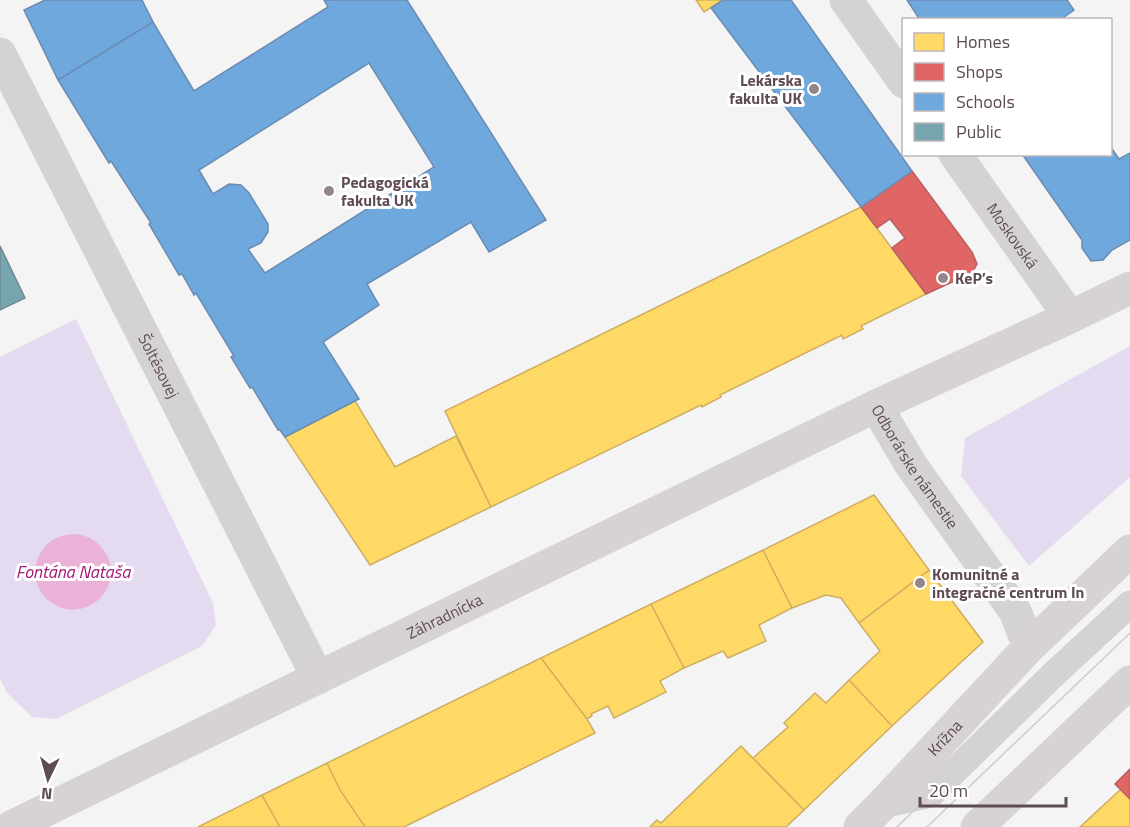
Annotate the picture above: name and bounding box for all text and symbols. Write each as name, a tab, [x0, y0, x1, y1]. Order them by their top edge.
legend	[902, 18, 1112, 156]
text: Homes	[956, 28, 1010, 55]
text: Shops	[956, 58, 1003, 85]
place label: Lekárska fakulta UK	[729, 68, 802, 110]
marker: Lekárska fakulta UK	[807, 82, 821, 96]
text: Schools	[956, 88, 1015, 115]
text: Public	[956, 118, 1002, 145]
place label: Pedagogická fakulta UK	[341, 170, 429, 212]
marker: Pedagogická fakulta UK	[322, 184, 336, 198]
street label: Moskovská	[981, 198, 1044, 274]
place label: KeP’s	[955, 266, 993, 290]
marker: KeP’s	[936, 271, 950, 285]
street label: Šoltésovej	[132, 329, 185, 402]
street label: Odborárske námestie	[866, 400, 965, 534]
water label: Fontána Nataša	[16, 558, 131, 585]
place label: Komunitné a integračné centrum In	[932, 562, 1084, 604]
marker: Komunitné a integračné centrum In	[913, 576, 927, 590]
street label: Záhradnícka	[402, 587, 487, 645]
street label: Krížna	[921, 714, 968, 761]
north arrow	[18, 749, 78, 809]
scale bar	[920, 770, 1066, 808]
text: 20 m	[929, 777, 968, 804]
text: N	[40, 782, 53, 806]

